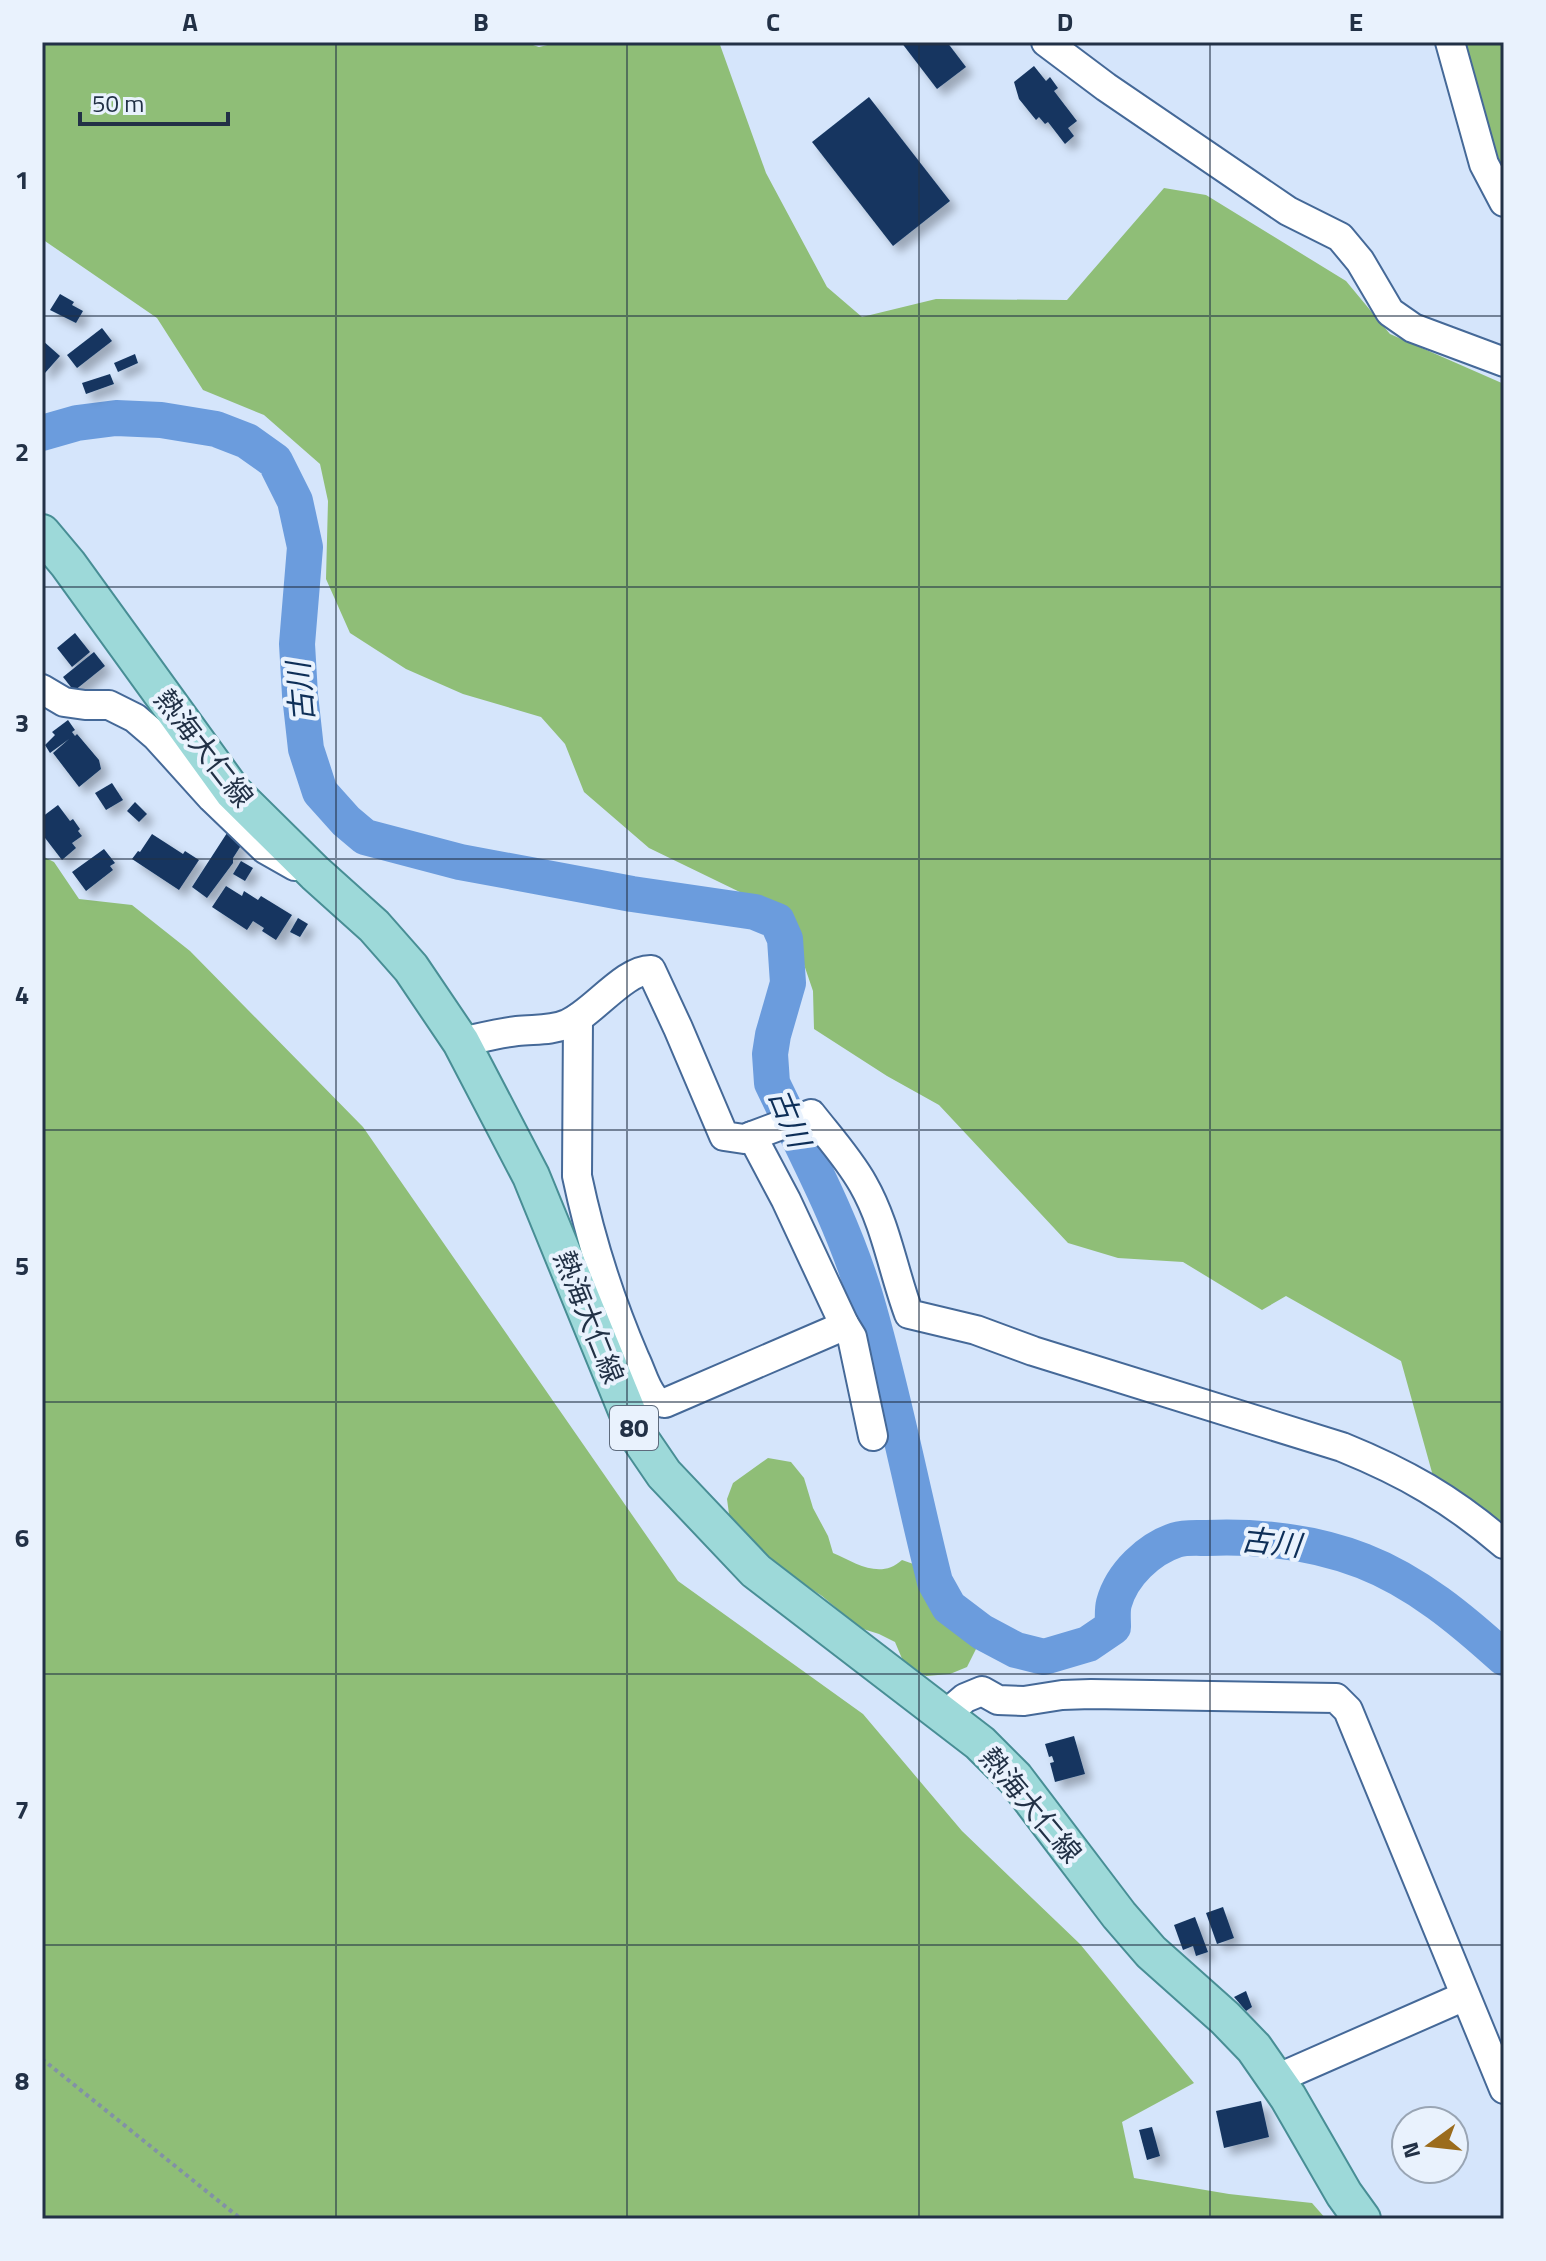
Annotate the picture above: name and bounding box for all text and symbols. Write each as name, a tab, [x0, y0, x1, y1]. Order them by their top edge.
text: A	[182, 2, 198, 41]
text: B	[473, 2, 489, 41]
text: C	[766, 2, 780, 41]
text: D	[1057, 2, 1073, 41]
text: E	[1349, 2, 1363, 41]
scale bar	[80, 76, 228, 126]
text: 50 m	[92, 85, 144, 121]
text: 1	[15, 160, 29, 199]
text: 2	[15, 432, 29, 471]
water label: 古川	[274, 657, 326, 724]
street label: 熱海大仁線	[144, 679, 264, 816]
text: 3	[15, 703, 29, 742]
text: 4	[15, 975, 29, 1014]
water label: 古川	[757, 1081, 824, 1157]
street label: 熱海大仁線	[543, 1244, 636, 1390]
text: 5	[15, 1246, 29, 1285]
road number: 80	[610, 1406, 658, 1450]
water label: 古川	[1239, 1516, 1306, 1568]
text: 6	[15, 1518, 29, 1557]
street label: 熱海大仁線	[970, 1737, 1093, 1872]
text: 7	[15, 1790, 29, 1829]
text: 8	[15, 2061, 29, 2100]
north arrow	[1390, 2105, 1470, 2185]
text: N	[1392, 2138, 1429, 2162]

